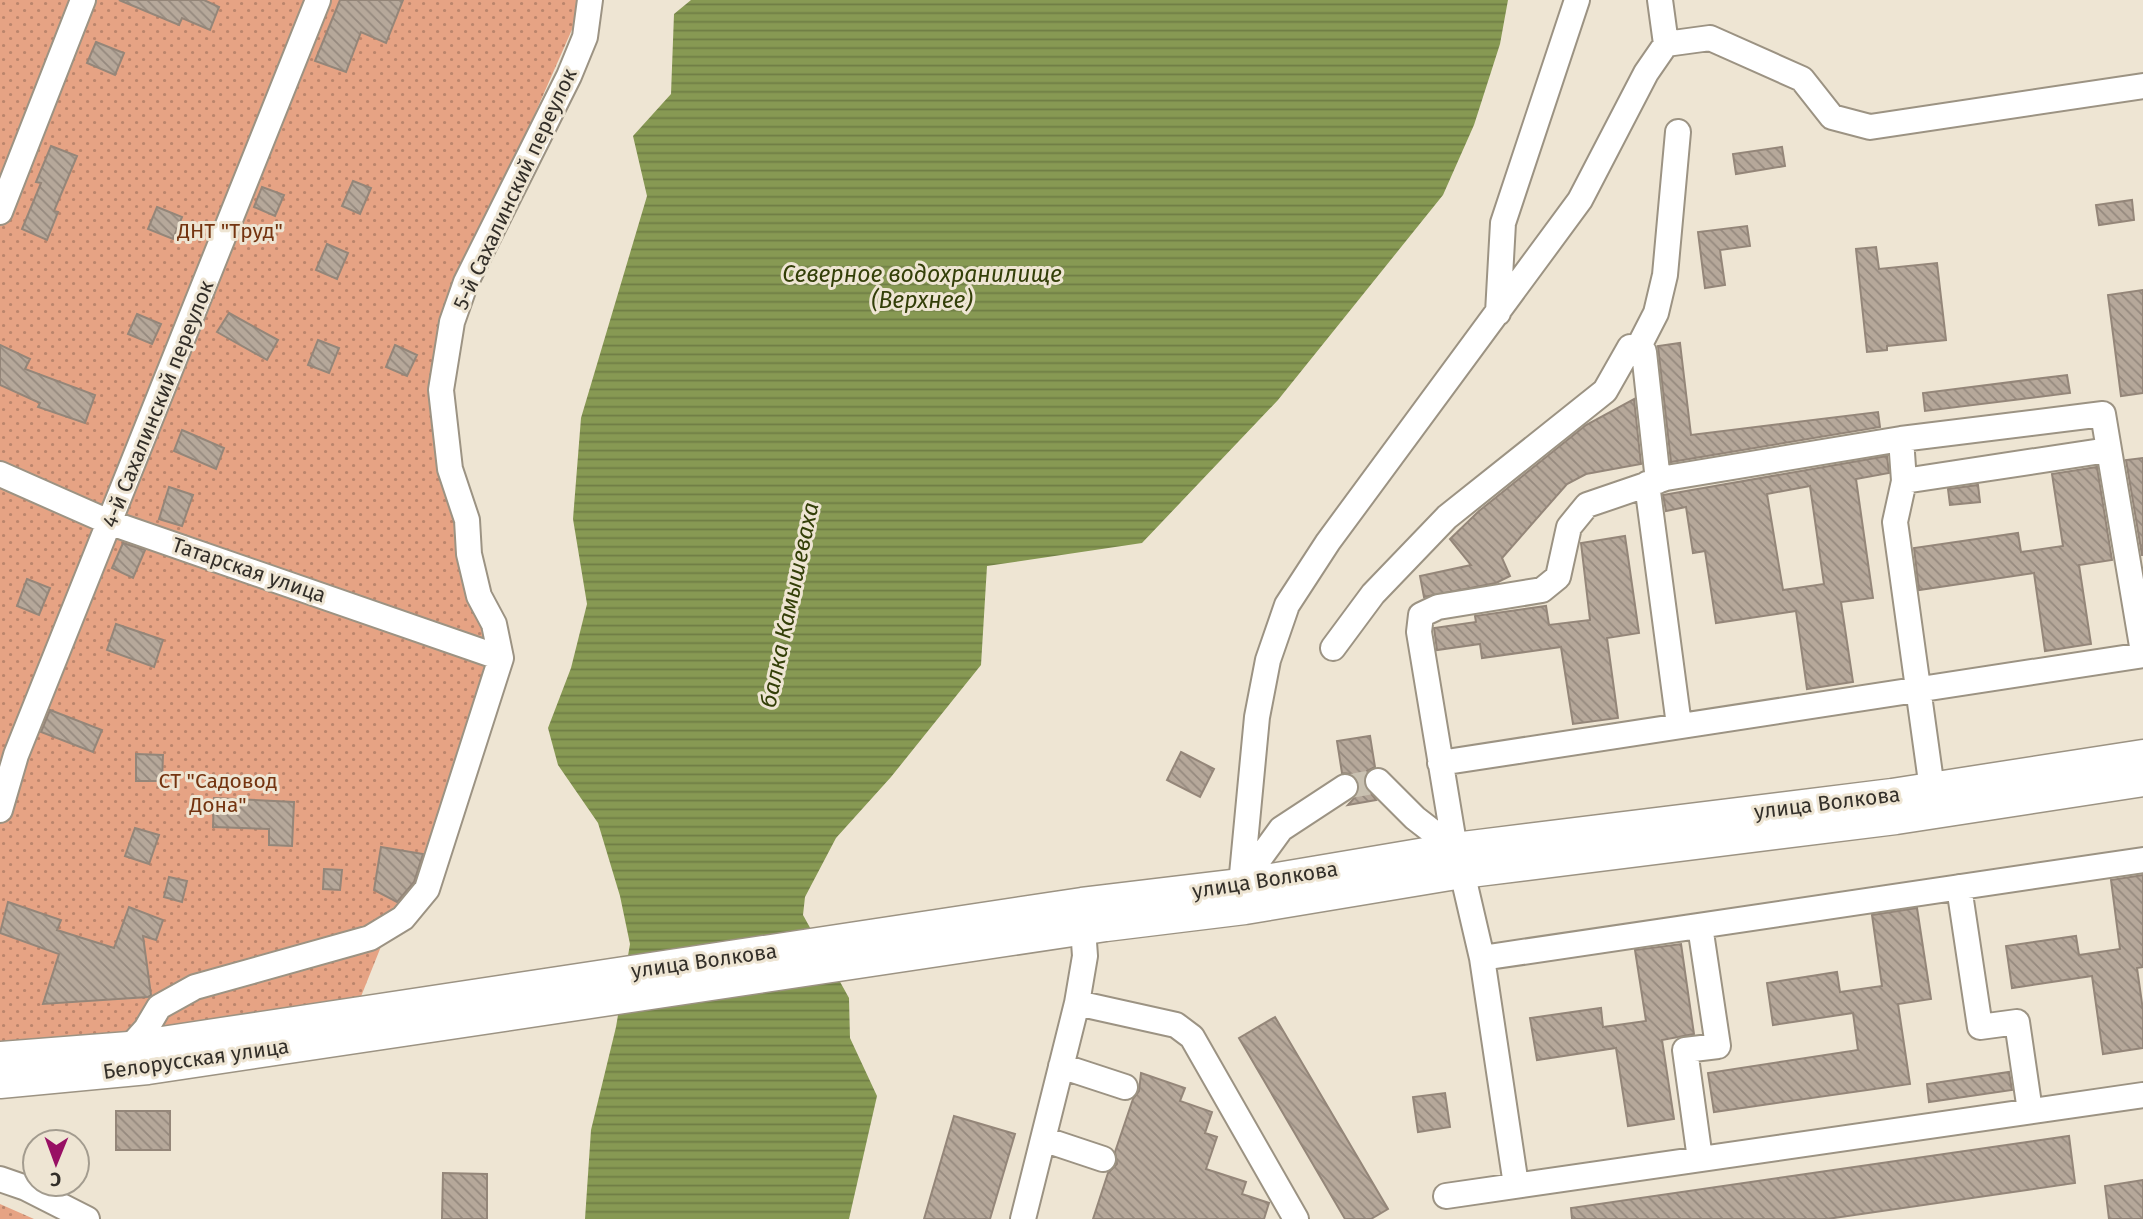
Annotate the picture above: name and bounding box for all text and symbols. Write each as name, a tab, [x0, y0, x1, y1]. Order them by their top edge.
street label: 5-й Сахалинский переулок	[448, 64, 582, 314]
park label: ДНТ "Труд"	[176, 218, 283, 244]
water label: Северное водохранилище (Верхнее)	[782, 260, 1062, 314]
street label: 4-й Сахалинский переулок	[97, 277, 220, 531]
water label: балка Камышеваха	[754, 500, 824, 710]
street label: Татарская улица	[169, 531, 329, 609]
park label: СТ "Садовод Дона"	[159, 768, 277, 818]
street label: улица Волкова	[1752, 781, 1902, 825]
street label: улица Волкова	[1190, 856, 1340, 904]
street label: улица Волкова	[629, 938, 779, 984]
street label: Белорусская улица	[101, 1033, 291, 1085]
north arrow	[21, 1128, 91, 1198]
text: С	[50, 1168, 61, 1191]

